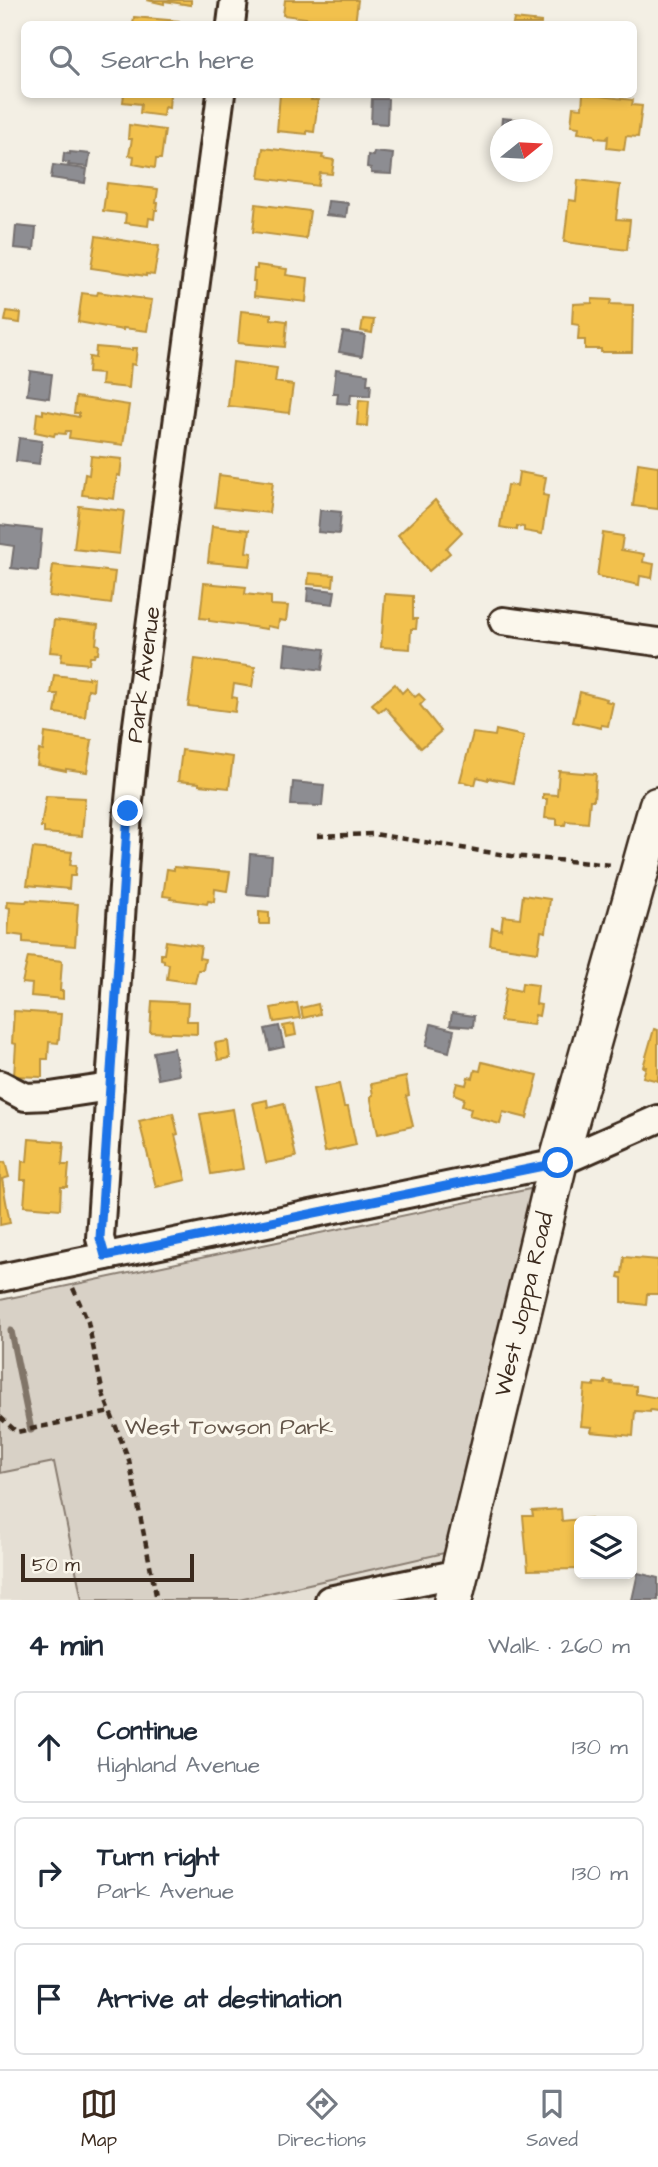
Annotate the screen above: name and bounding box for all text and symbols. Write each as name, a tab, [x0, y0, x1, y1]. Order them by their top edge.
search box	[21, 21, 637, 98]
icon: search	[45, 41, 83, 79]
text: Search here	[101, 42, 254, 78]
north arrow	[490, 119, 553, 182]
street label: Park Avenue	[119, 604, 169, 745]
route end	[112, 795, 143, 826]
route start	[542, 1147, 573, 1178]
street label: West Joppa Road	[486, 1209, 562, 1400]
park label: West Towson Park	[125, 1411, 333, 1443]
map controls	[574, 1516, 637, 1579]
button: layers	[574, 1516, 637, 1579]
scale bar	[21, 1551, 194, 1583]
text: 50 m	[32, 1552, 80, 1579]
text: 4 min	[28, 1625, 103, 1667]
text: Walk · 260 m	[488, 1630, 630, 1662]
text: Continue	[97, 1713, 198, 1749]
icon: ahead	[30, 1728, 68, 1766]
text: 130 m	[572, 1731, 628, 1763]
text: Highland Avenue	[97, 1749, 260, 1781]
text: Turn right	[97, 1839, 219, 1875]
icon: right	[30, 1854, 68, 1892]
text: 130 m	[572, 1857, 628, 1889]
text: Park Avenue	[97, 1875, 234, 1907]
icon: arrive	[30, 1980, 68, 2018]
text: Arrive at destination	[97, 1981, 342, 2017]
tab: Map	[80, 2085, 118, 2154]
tab: Directions	[278, 2085, 366, 2154]
tab: Saved	[526, 2085, 578, 2154]

